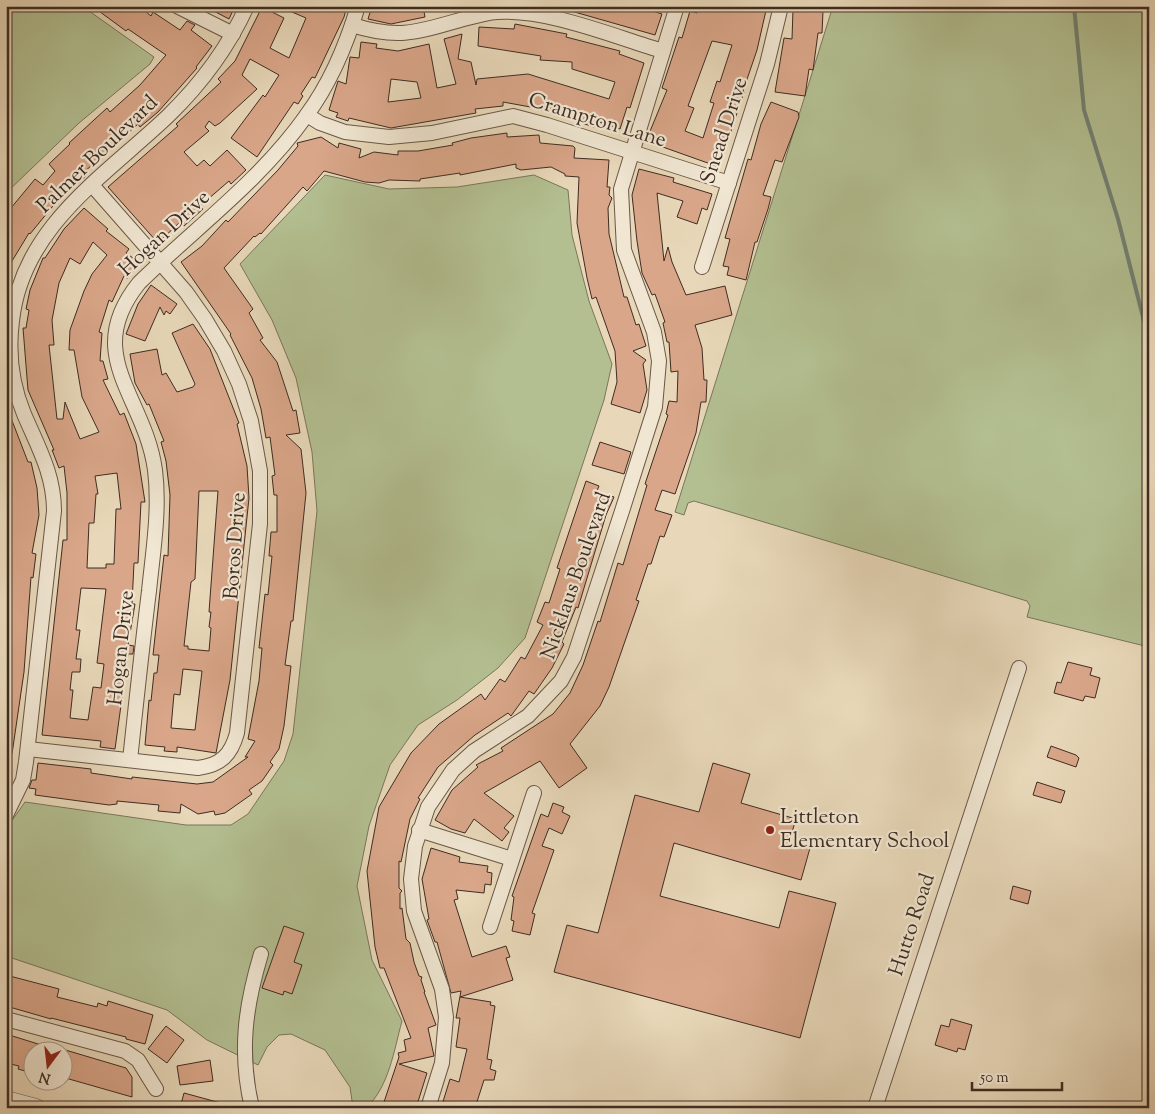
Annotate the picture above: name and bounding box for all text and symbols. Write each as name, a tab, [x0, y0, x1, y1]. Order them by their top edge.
street label: Snead Drive	[694, 74, 756, 188]
street label: Crampton Lane	[524, 86, 670, 156]
street label: Palmer Boulevard	[31, 89, 165, 221]
street label: Hogan Drive	[113, 184, 217, 284]
street label: Nicklaus Boulevard	[534, 488, 620, 664]
street label: Boros Drive	[217, 491, 255, 601]
street label: Hogan Drive	[101, 589, 143, 707]
place label: Littleton Elementary School	[780, 803, 950, 857]
marker: Littleton Elementary School	[764, 824, 776, 836]
street label: Hutto Road	[882, 870, 944, 980]
north arrow	[22, 1042, 72, 1092]
scale bar	[972, 1059, 1062, 1091]
text: N	[37, 1066, 53, 1088]
text: 50 m	[979, 1068, 1009, 1089]

